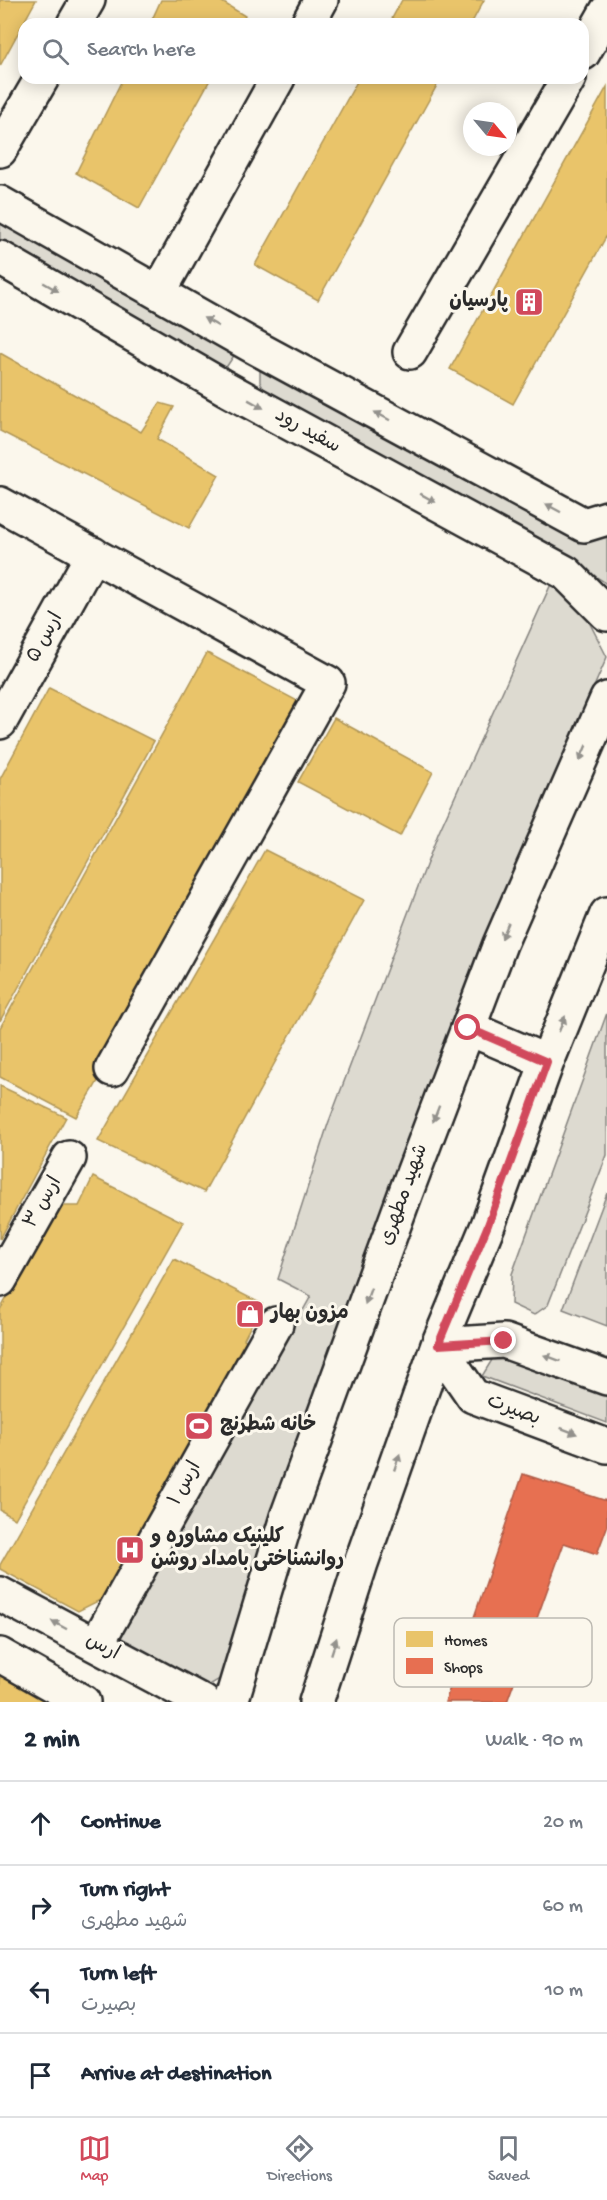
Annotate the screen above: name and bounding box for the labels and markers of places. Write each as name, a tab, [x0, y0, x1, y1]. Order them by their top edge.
building icon: پارسیان	[513, 286, 545, 318]
place label: پارسیان	[449, 290, 508, 314]
shop icon: مزون بهار	[234, 1298, 266, 1330]
place label: مزون بهار	[269, 1302, 349, 1326]
sports icon: خانه شطرنج	[183, 1410, 215, 1442]
place label: خانه شطرنج	[220, 1414, 316, 1438]
place label: کلینیک مشاوره و روانشناختی بامداد روشن	[149, 1526, 344, 1573]
hospital icon: کلینیک مشاوره و روانشناختی بامداد روشن	[114, 1534, 146, 1566]

